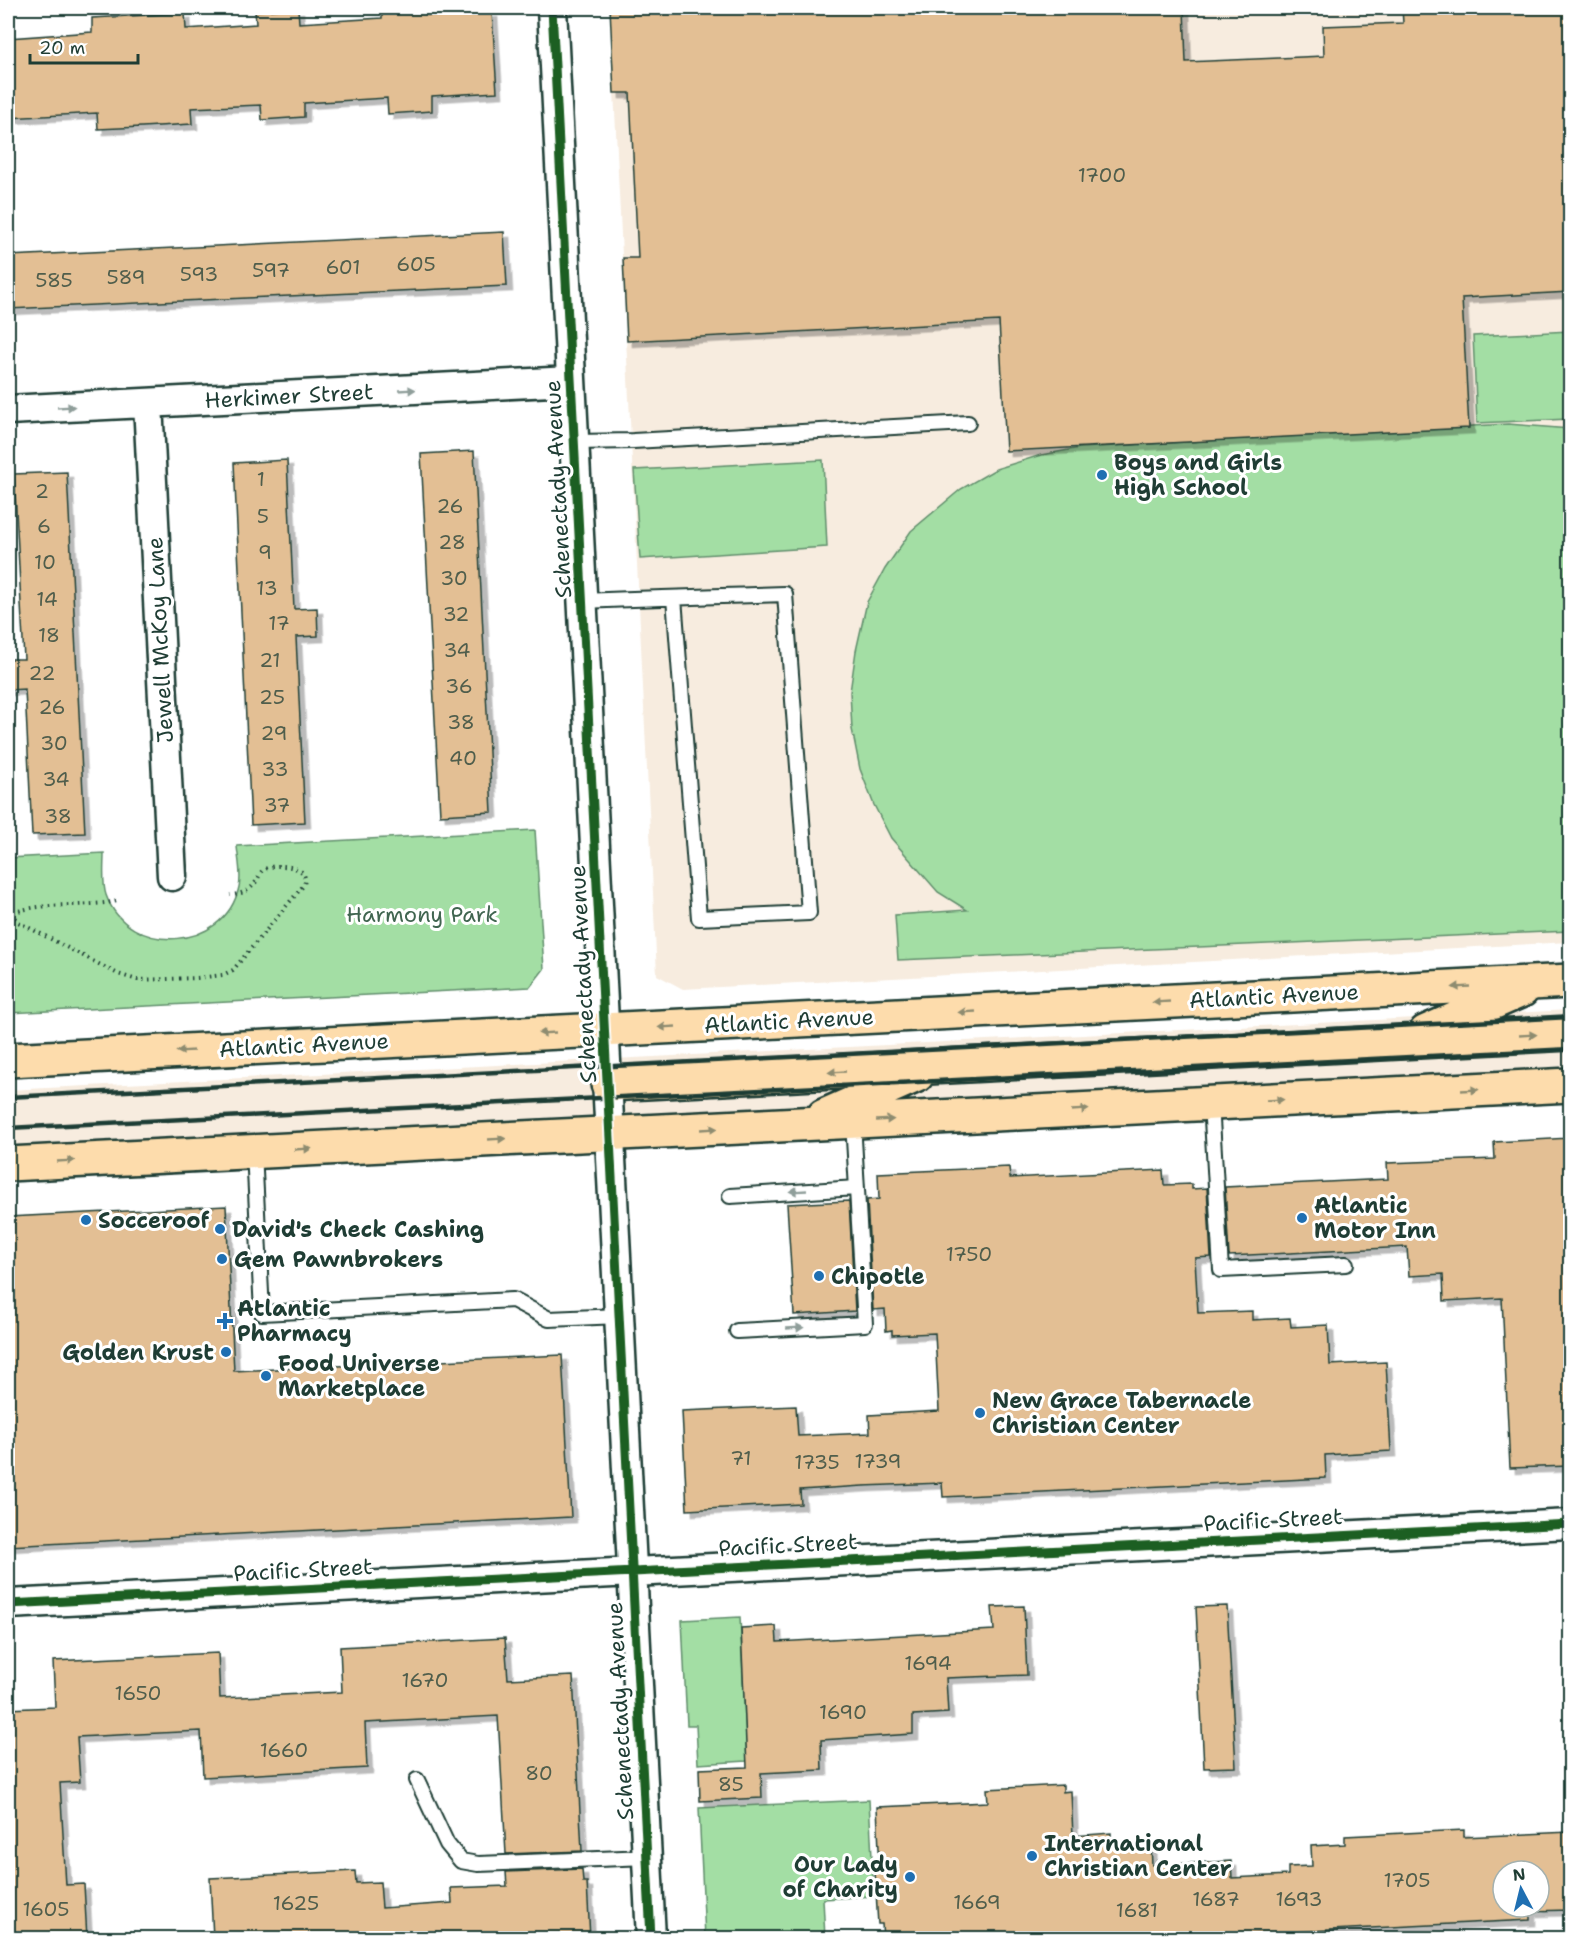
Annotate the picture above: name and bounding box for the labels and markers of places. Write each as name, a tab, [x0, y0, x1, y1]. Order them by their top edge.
place label: Boys and Girls High School	[1114, 448, 1282, 502]
marker: Boys and Girls High School	[1095, 468, 1109, 482]
place label: Atlantic Motor Inn	[1314, 1191, 1436, 1245]
place label: Socceroof	[98, 1206, 210, 1235]
marker: Atlantic Motor Inn	[1295, 1211, 1309, 1225]
marker: Socceroof	[79, 1213, 93, 1227]
place label: David's Check Cashing	[232, 1215, 484, 1244]
marker: David's Check Cashing	[213, 1222, 227, 1236]
place label: Gem Pawnbrokers	[234, 1245, 443, 1274]
marker: Gem Pawnbrokers	[215, 1252, 229, 1266]
place label: Chipotle	[831, 1262, 925, 1291]
marker: Chipotle	[812, 1269, 826, 1283]
place label: Atlantic Pharmacy	[237, 1294, 352, 1348]
marker: Atlantic Pharmacy	[218, 1314, 232, 1328]
place label: Golden Krust	[62, 1338, 214, 1367]
marker: Golden Krust	[219, 1345, 233, 1359]
place label: Food Universe Marketplace	[278, 1349, 440, 1403]
marker: Food Universe Marketplace	[259, 1369, 273, 1383]
place label: New Grace Tabernacle Christian Center	[992, 1386, 1251, 1440]
marker: New Grace Tabernacle Christian Center	[973, 1406, 987, 1420]
place label: International Christian Center	[1044, 1829, 1232, 1883]
marker: International Christian Center	[1025, 1849, 1039, 1863]
place label: Our Lady of Charity	[782, 1850, 898, 1904]
marker: Our Lady of Charity	[903, 1870, 917, 1884]

